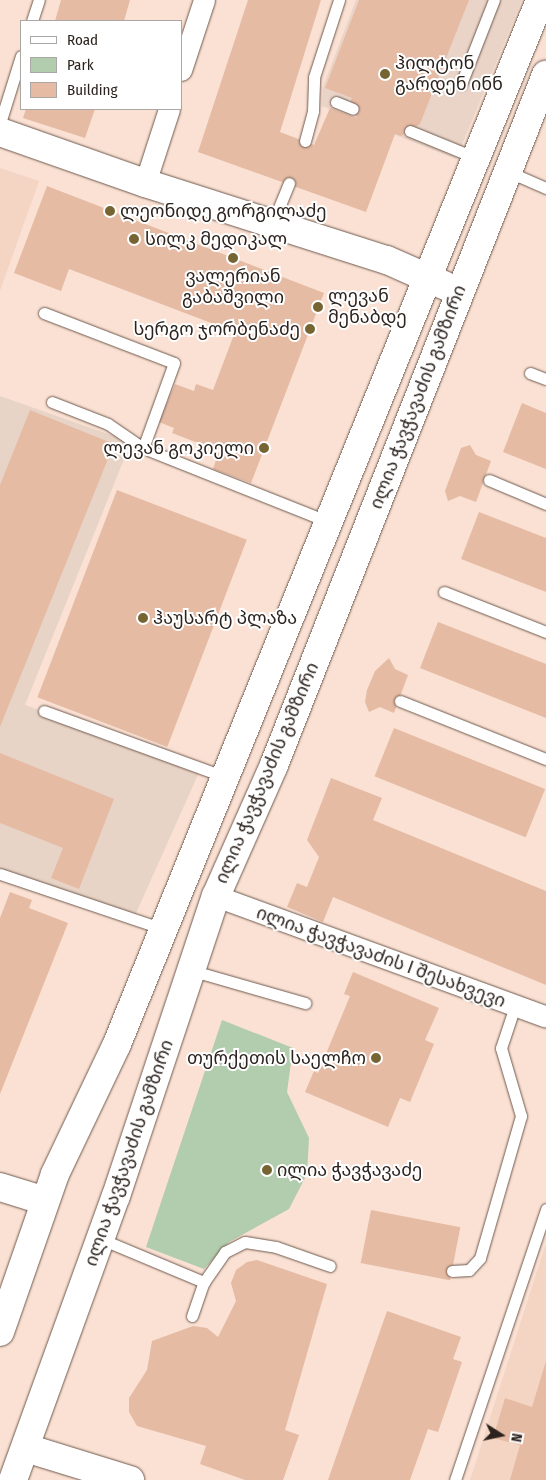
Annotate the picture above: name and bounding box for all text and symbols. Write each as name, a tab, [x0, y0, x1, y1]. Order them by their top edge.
legend	[20, 20, 182, 110]
text: Road	[67, 31, 98, 49]
place label: ჰილტონ გარდენ ინნ	[395, 53, 503, 96]
text: Park	[67, 56, 94, 74]
marker: ჰილტონ გარდენ ინნ	[379, 68, 391, 80]
text: Building	[67, 81, 118, 99]
place label: ლეონიდე გორგილაძე	[120, 200, 327, 222]
marker: ლეონიდე გორგილაძე	[104, 205, 116, 217]
place label: სილკ მედიკალ	[145, 228, 287, 250]
marker: სილკ მედიკალ	[127, 232, 141, 246]
marker: ვალერიან გაბაშვილი	[227, 252, 239, 264]
place label: ვალერიან გაბაშვილი	[182, 266, 284, 308]
street label: ილია ჭავჭავაძის გამზირი	[365, 282, 471, 512]
place label: ლევან მენაბდე	[328, 286, 407, 328]
marker: ლევან მენაბდე	[312, 301, 324, 313]
place label: სერგო ჯორბენაძე	[133, 318, 300, 340]
marker: სერგო ჯორბენაძე	[304, 323, 316, 335]
place label: ლევან გოკიელი	[103, 437, 254, 459]
marker: ლევან გოკიელი	[258, 442, 270, 454]
place label: ჰაუსარტ პლაზა	[153, 607, 297, 629]
marker: ჰაუსარტ პლაზა	[137, 612, 149, 624]
street label: ილია ჭავჭავაძის გამზირი	[211, 659, 323, 887]
street label: ილია ჭავჭავაძის I შესახვევი	[253, 902, 509, 1012]
street label: ილია ჭავჭავაძის გამზირი	[80, 1037, 178, 1269]
place label: თურქეთის საელჩო	[187, 1047, 366, 1069]
marker: თურქეთის საელჩო	[370, 1052, 382, 1064]
place label: ილია ჭავჭავაძე	[277, 1159, 422, 1181]
marker: ილია ჭავჭავაძე	[261, 1164, 273, 1176]
north arrow	[476, 1410, 526, 1460]
text: N	[507, 1432, 525, 1443]

